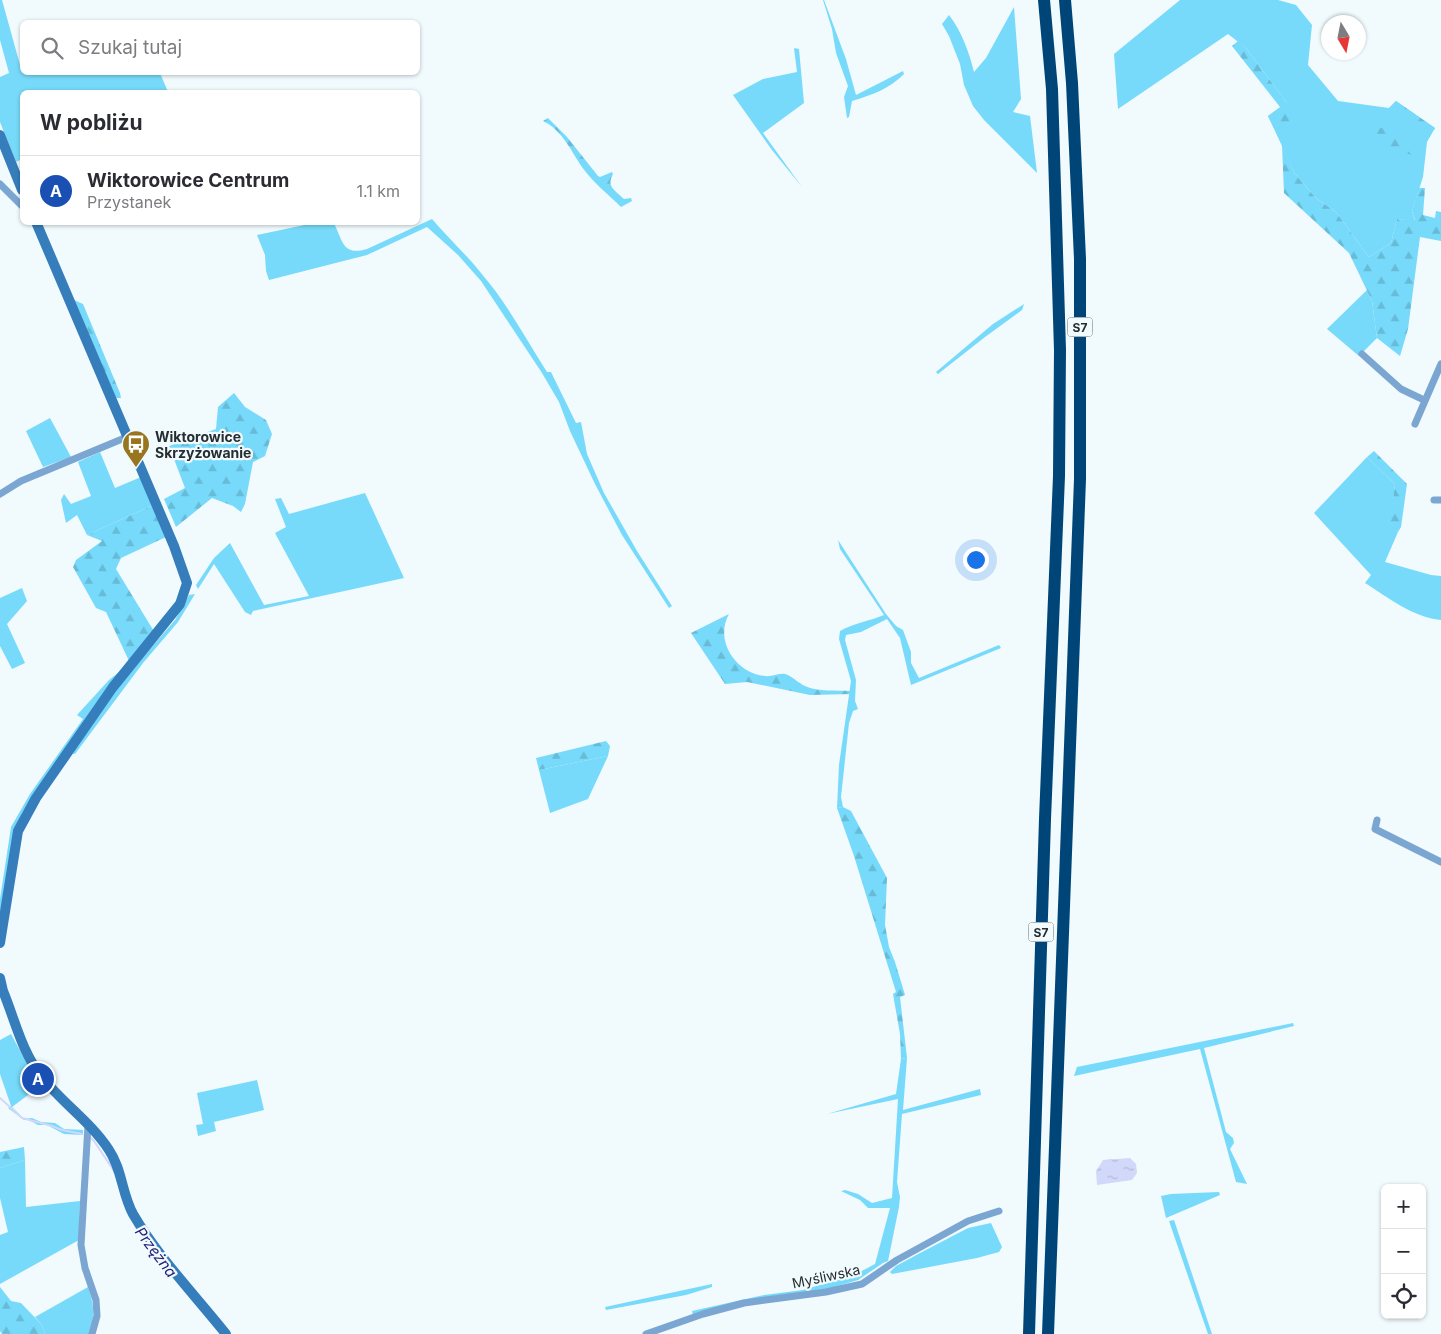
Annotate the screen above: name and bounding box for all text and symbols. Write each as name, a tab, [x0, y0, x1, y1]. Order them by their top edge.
north arrow	[1321, 15, 1366, 60]
search box	[20, 20, 420, 75]
icon: search	[38, 34, 66, 62]
text: Szukaj tutaj	[78, 36, 182, 59]
text: W pobliżu	[40, 110, 143, 135]
text: Wiktorowice Centrum	[87, 169, 289, 192]
text: A	[50, 181, 62, 201]
text: 1.1 km	[356, 181, 400, 201]
text: Przystanek	[87, 192, 171, 212]
road number: S7	[1068, 318, 1092, 337]
place label: Wiktorowice Skrzyżowanie	[155, 428, 251, 461]
bus stop icon: Wiktorowice Skrzyżowanie	[121, 429, 151, 468]
your location	[963, 547, 989, 573]
road number: S7	[1028, 922, 1054, 942]
pin: A	[22, 1060, 54, 1098]
map controls	[1381, 1184, 1426, 1319]
button: +	[1381, 1184, 1426, 1229]
water label: Przężna	[131, 1223, 181, 1281]
button: −	[1381, 1229, 1426, 1274]
street label: Myśliwska	[790, 1260, 862, 1292]
button: locate	[1381, 1274, 1426, 1319]

